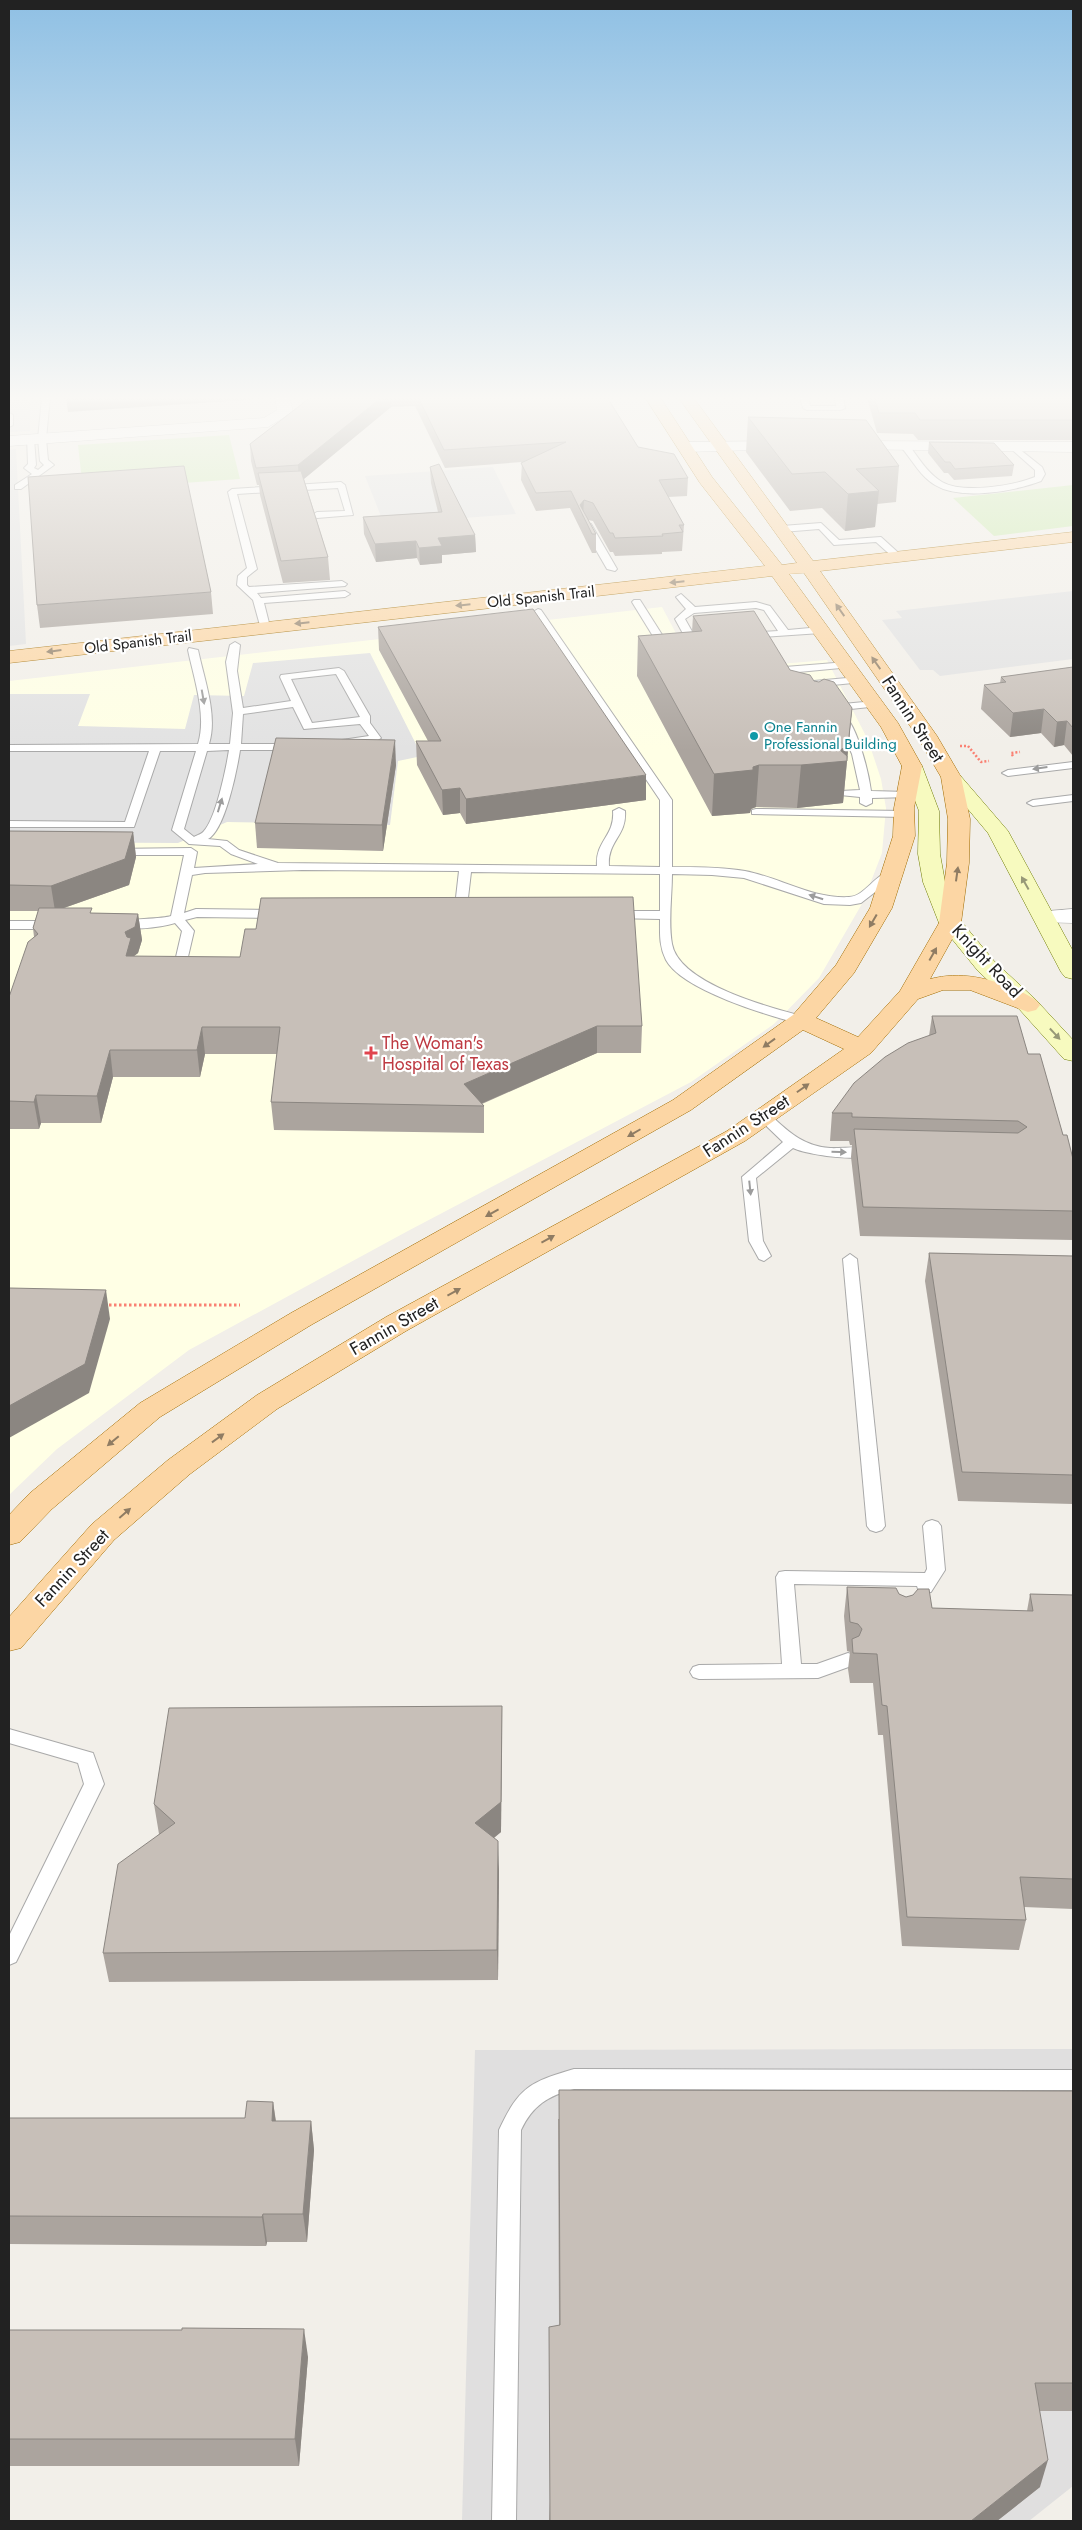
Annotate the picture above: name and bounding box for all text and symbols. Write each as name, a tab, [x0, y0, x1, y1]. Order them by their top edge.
one-way arrow	[669, 578, 685, 586]
street label: Old Spanish Trail	[486, 580, 596, 614]
one-way arrow	[455, 601, 471, 609]
one-way arrow	[835, 604, 845, 617]
one-way arrow	[294, 619, 310, 627]
street label: Old Spanish Trail	[83, 624, 193, 660]
one-way arrow	[45, 647, 61, 655]
one-way arrow	[871, 656, 881, 670]
street label: Fannin Street	[875, 671, 951, 768]
one-way arrow	[200, 689, 208, 705]
place label: One Fannin Professional Building	[764, 716, 897, 755]
marker: One Fannin Professional Building	[748, 730, 760, 742]
one-way arrow	[1032, 765, 1048, 773]
one-way arrow	[216, 798, 224, 813]
one-way arrow	[953, 866, 961, 882]
one-way arrow	[1021, 876, 1030, 889]
one-way arrow	[808, 893, 823, 901]
one-way arrow	[869, 915, 878, 928]
street label: Knight Road	[946, 918, 1028, 1004]
one-way arrow	[929, 947, 938, 961]
one-way arrow	[1049, 1028, 1061, 1040]
place label: The Woman's Hospital of Texas	[382, 1030, 509, 1077]
one-way arrow	[762, 1038, 776, 1048]
marker: The Woman's Hospital of Texas	[364, 1046, 378, 1060]
one-way arrow	[797, 1083, 810, 1093]
street label: Fannin Street	[698, 1088, 795, 1164]
one-way arrow	[626, 1129, 641, 1137]
one-way arrow	[831, 1148, 847, 1156]
one-way arrow	[747, 1180, 755, 1196]
one-way arrow	[485, 1209, 500, 1217]
one-way arrow	[542, 1235, 555, 1244]
one-way arrow	[447, 1287, 460, 1296]
street label: Fannin Street	[345, 1290, 444, 1362]
one-way arrow	[211, 1433, 225, 1443]
one-way arrow	[107, 1435, 119, 1447]
one-way arrow	[119, 1508, 132, 1519]
street label: Fannin Street	[29, 1523, 116, 1613]

